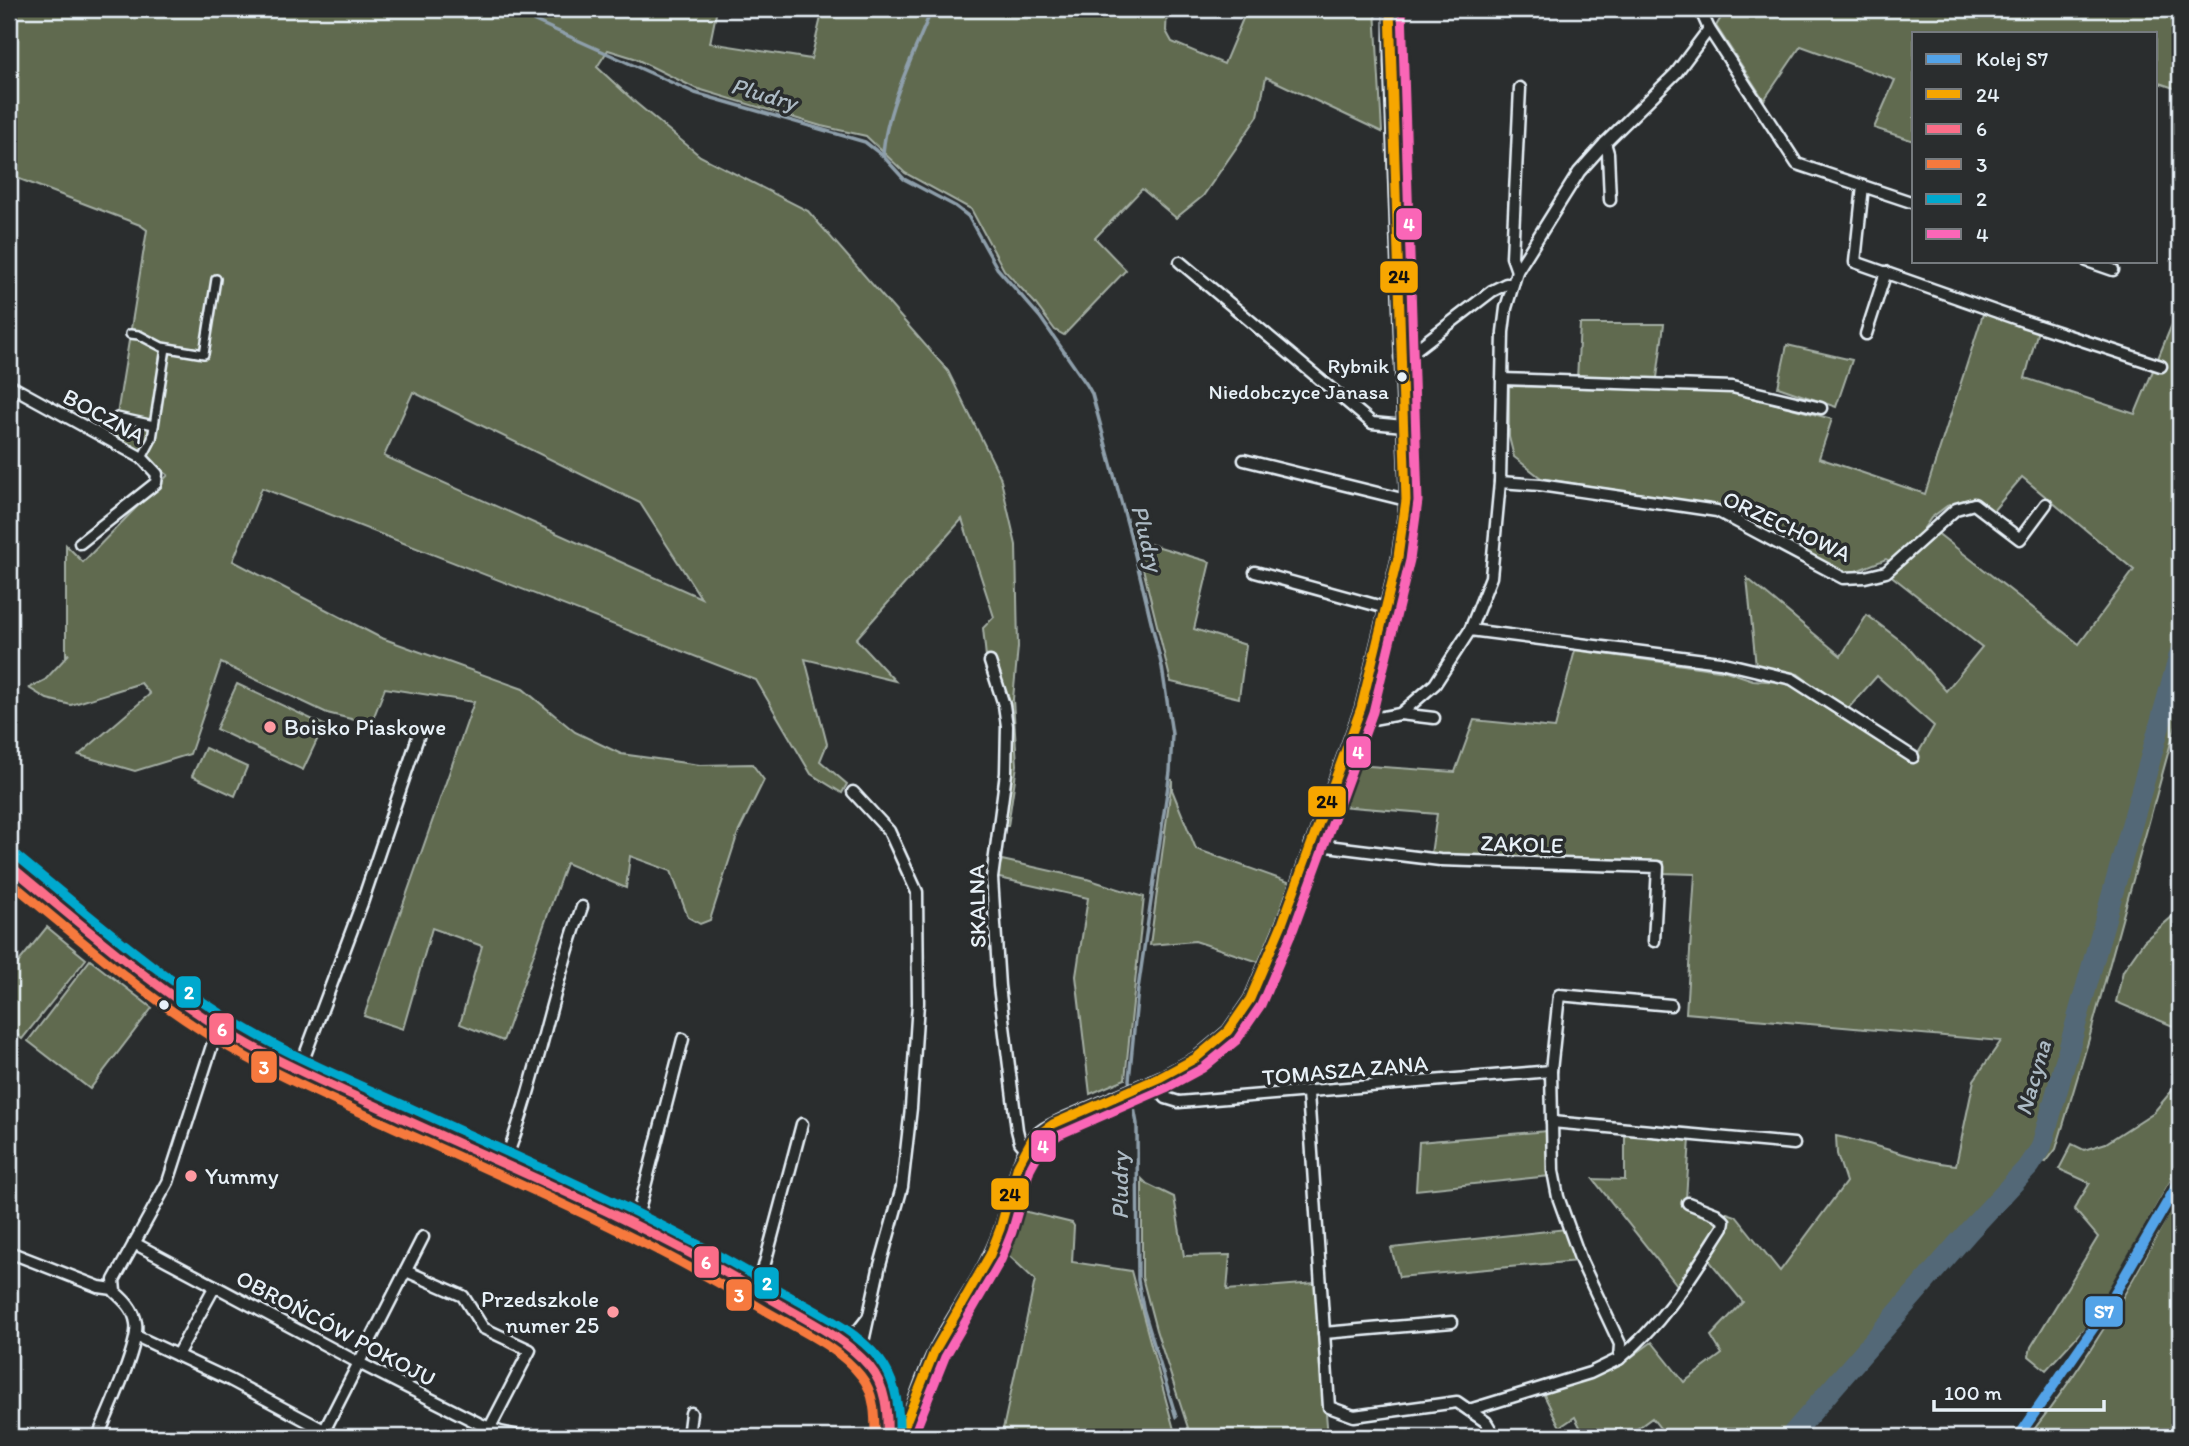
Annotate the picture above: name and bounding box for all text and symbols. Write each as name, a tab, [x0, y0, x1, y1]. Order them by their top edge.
legend	[1912, 32, 2158, 262]
text: Kolej S7	[1976, 46, 2048, 71]
water label: Pludry	[728, 70, 803, 117]
text: 24	[1976, 82, 2000, 107]
text: 6	[1976, 116, 1987, 141]
text: 3	[1976, 152, 1987, 177]
text: 2	[1976, 186, 1987, 211]
line badge: 4	[1395, 207, 1423, 241]
text: 4	[1403, 213, 1415, 236]
text: 4	[1976, 222, 1989, 247]
line badge: 24	[1379, 260, 1419, 294]
text: 24	[1388, 265, 1410, 288]
place label: Rybnik Niedobczyce Janasa	[1209, 353, 1389, 404]
marker: Rybnik Niedobczyce Janasa	[1395, 370, 1409, 384]
street label: BOCZNA	[58, 382, 150, 450]
street label: ORZECHOWA	[1718, 484, 1856, 568]
water label: Pludry	[1125, 502, 1170, 577]
place label: Boisko Piaskowe	[284, 713, 446, 741]
marker: Boisko Piaskowe	[262, 719, 278, 735]
line badge: 4	[1345, 735, 1372, 769]
text: 4	[1352, 741, 1364, 764]
line badge: 24	[1307, 785, 1347, 818]
text: 24	[1316, 790, 1338, 813]
street label: ZAKOLE	[1480, 829, 1564, 859]
street label: SKALNA	[962, 864, 992, 948]
line badge: 2	[175, 975, 202, 1009]
text: 2	[184, 981, 194, 1004]
unlabelled marker	[157, 998, 171, 1012]
line badge: 6	[208, 1012, 235, 1046]
text: 6	[217, 1018, 227, 1041]
water label: Nacyna	[2008, 1036, 2057, 1119]
street label: TOMASZA ZANA	[1261, 1049, 1429, 1091]
line badge: 3	[250, 1050, 278, 1084]
text: 3	[259, 1056, 269, 1079]
line badge: 4	[1030, 1129, 1057, 1163]
text: 4	[1037, 1135, 1049, 1158]
water label: Pludry	[1105, 1150, 1134, 1220]
place label: Yummy	[205, 1162, 279, 1190]
marker: Yummy	[183, 1168, 199, 1184]
line badge: 24	[990, 1177, 1030, 1211]
text: 24	[999, 1183, 1021, 1206]
line badge: 6	[693, 1245, 720, 1279]
text: 6	[701, 1251, 711, 1274]
street label: OBROŃCÓW POKOJU	[231, 1264, 441, 1392]
line badge: 2	[753, 1266, 780, 1300]
text: 2	[762, 1272, 772, 1295]
line badge: 3	[725, 1278, 753, 1312]
text: 3	[734, 1284, 744, 1307]
place label: Przedszkole numer 25	[481, 1285, 599, 1339]
line badge: S7	[2084, 1295, 2124, 1328]
text: S7	[2094, 1300, 2115, 1323]
marker: Przedszkole numer 25	[605, 1304, 621, 1320]
scale bar	[1934, 1369, 2103, 1413]
text: 100 m	[1944, 1380, 2002, 1405]

